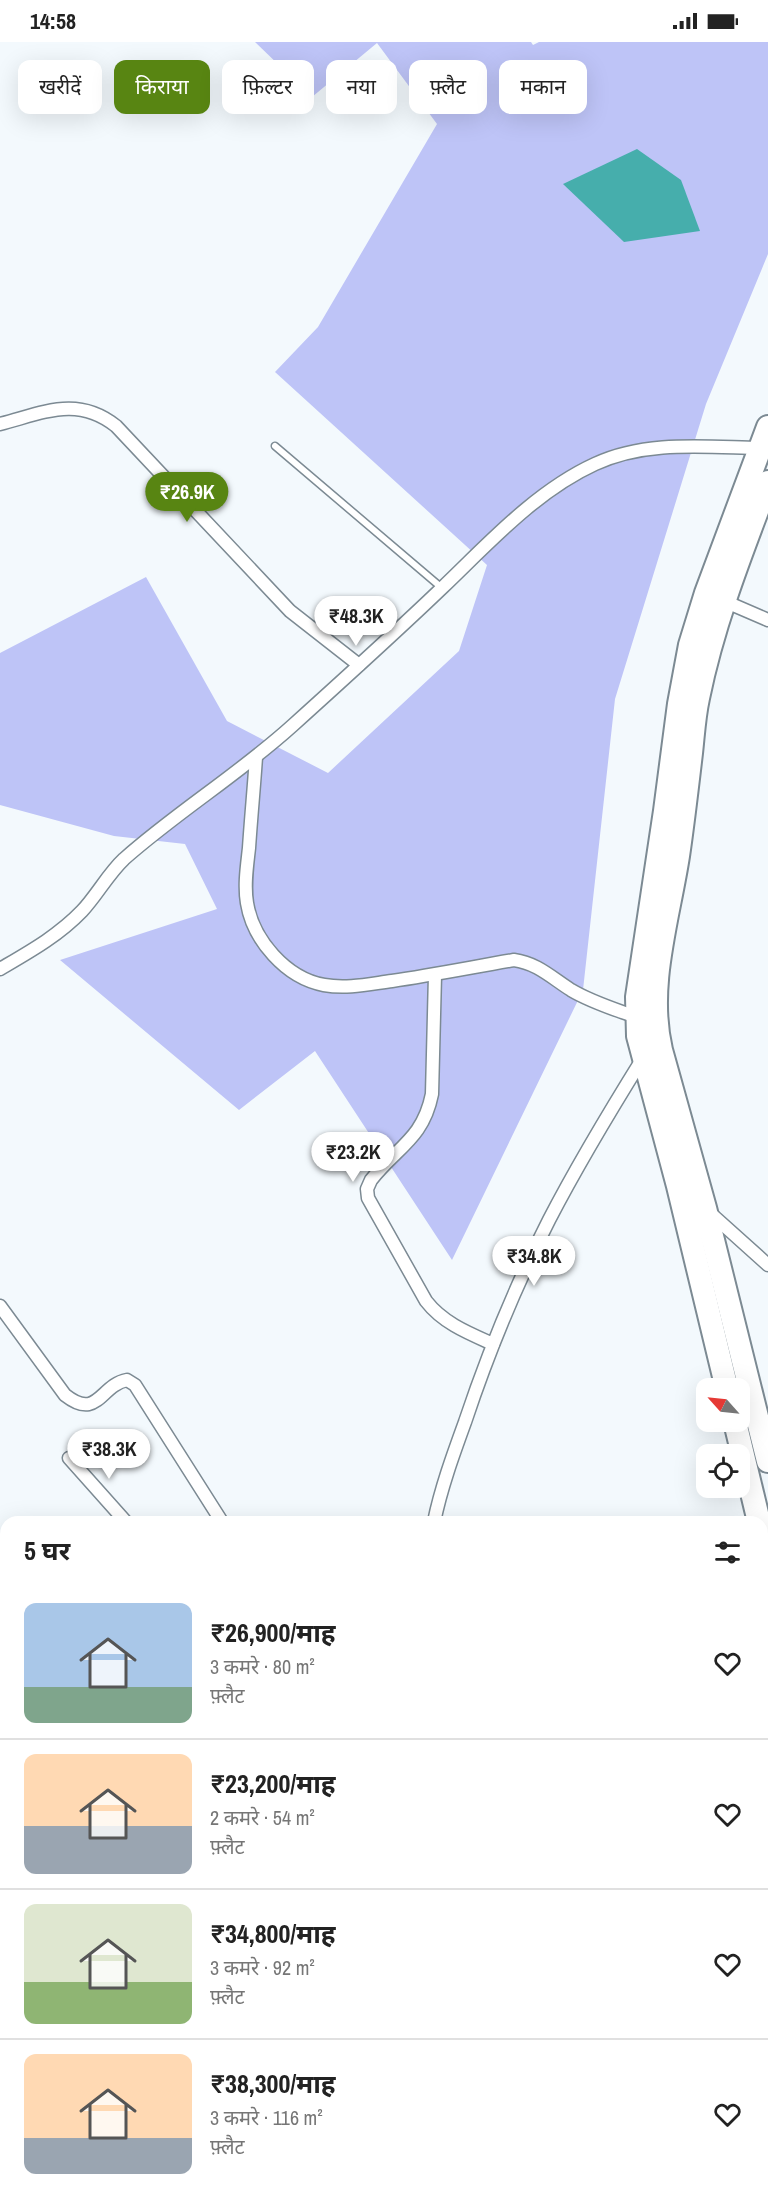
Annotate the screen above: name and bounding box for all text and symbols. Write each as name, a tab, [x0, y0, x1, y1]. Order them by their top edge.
text: 14:58	[30, 6, 76, 36]
chip: खरीदें	[18, 60, 102, 114]
chip: किराया	[114, 60, 210, 114]
chip: फ़िल्टर	[222, 60, 314, 114]
chip: नया	[326, 60, 397, 114]
chip: फ़्लैट	[409, 60, 487, 114]
chip: मकान	[499, 60, 587, 114]
pin: ₹26.9K	[138, 472, 236, 523]
text: ₹26.9K	[159, 478, 215, 505]
pin: ₹48.3K	[307, 596, 405, 647]
text: ₹48.3K	[328, 602, 384, 629]
pin: ₹23.2K	[304, 1132, 402, 1183]
text: ₹23.2K	[325, 1138, 381, 1165]
pin: ₹34.8K	[485, 1236, 583, 1287]
text: ₹34.8K	[506, 1242, 562, 1269]
north arrow	[696, 1378, 750, 1432]
map controls	[696, 1378, 750, 1498]
pin: ₹38.3K	[60, 1429, 158, 1480]
text: ₹38.3K	[81, 1435, 137, 1462]
button: locate	[696, 1444, 750, 1498]
text: 5 घर	[24, 1533, 70, 1568]
icon: filters	[711, 1536, 744, 1569]
text: ₹26,900/माह	[210, 1615, 336, 1650]
icon: home	[72, 1627, 144, 1699]
icon: heart	[711, 1647, 744, 1680]
text: 3 कमरे · 80 m²	[210, 1653, 315, 1680]
text: फ़्लैट	[210, 1682, 245, 1709]
text: ₹23,200/माह	[210, 1766, 336, 1801]
icon: home	[72, 1778, 144, 1850]
icon: heart	[711, 1798, 744, 1831]
text: 2 कमरे · 54 m²	[210, 1804, 315, 1831]
text: फ़्लैट	[210, 1833, 245, 1860]
text: ₹34,800/माह	[210, 1916, 336, 1951]
icon: home	[72, 1928, 144, 2000]
icon: heart	[711, 1948, 744, 1981]
text: 3 कमरे · 92 m²	[210, 1954, 315, 1981]
text: फ़्लैट	[210, 1983, 245, 2010]
text: ₹38,300/माह	[210, 2066, 336, 2101]
icon: home	[72, 2078, 144, 2150]
icon: heart	[711, 2098, 744, 2131]
text: 3 कमरे · 116 m²	[210, 2104, 323, 2131]
text: फ़्लैट	[210, 2133, 245, 2160]

